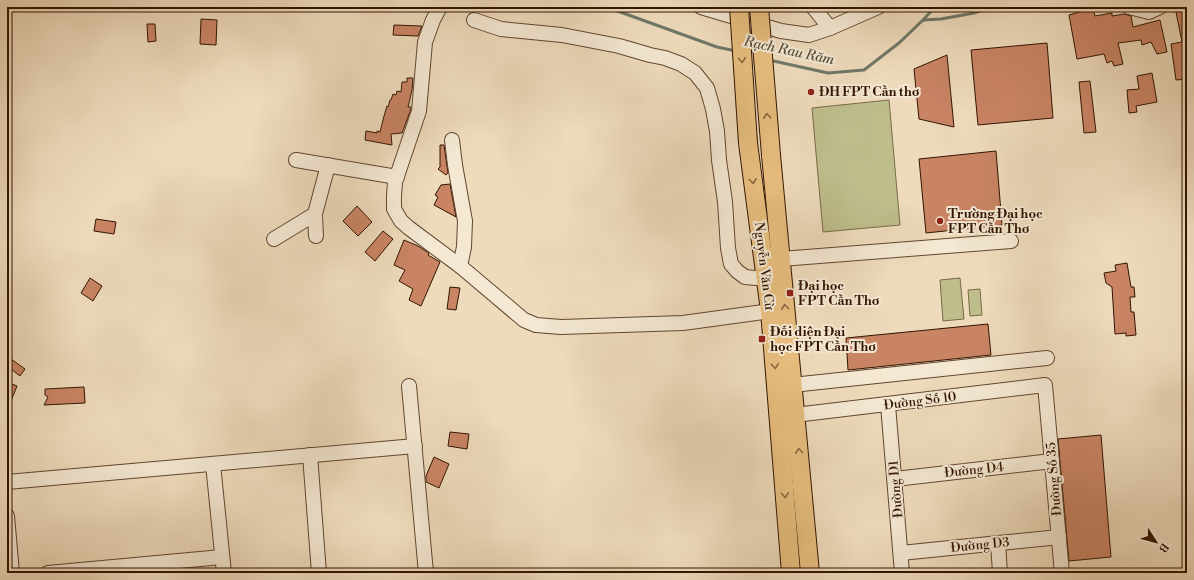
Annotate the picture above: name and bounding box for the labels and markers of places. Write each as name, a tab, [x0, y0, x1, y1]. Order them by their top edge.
place label: ĐH FPT Cần thơ	[818, 84, 920, 100]
marker: ĐH FPT Cần thơ	[806, 87, 816, 97]
place label: Trường Đại học FPT Cần Thơ	[948, 206, 1043, 237]
marker: Trường Đại học FPT Cần Thơ	[935, 216, 945, 226]
place label: Đại học FPT Cần Thơ	[797, 278, 880, 309]
marker: Đại học FPT Cần Thơ	[785, 288, 795, 298]
place label: Đối diện Đại học FPT Cần Thơ	[769, 324, 876, 355]
marker: Đối diện Đại học FPT Cần Thơ	[757, 334, 767, 344]

